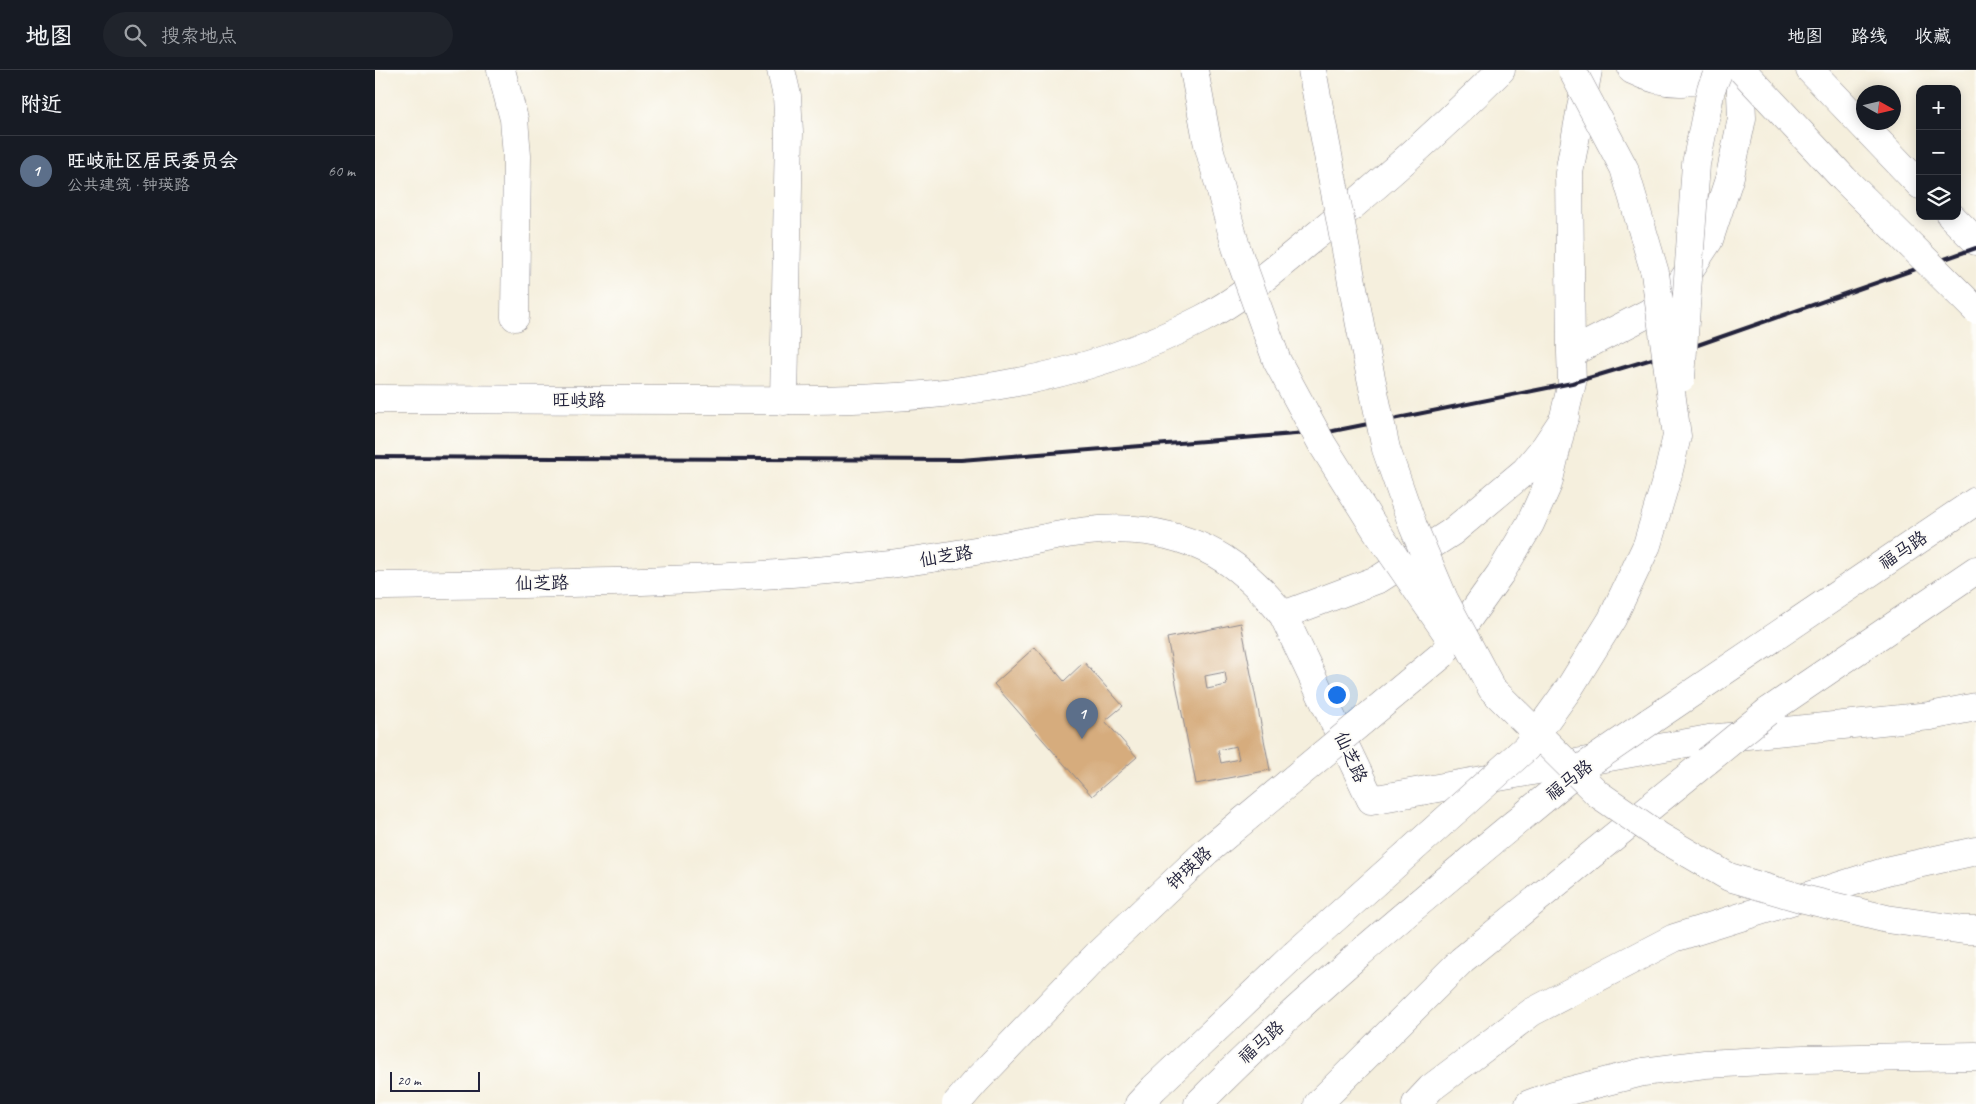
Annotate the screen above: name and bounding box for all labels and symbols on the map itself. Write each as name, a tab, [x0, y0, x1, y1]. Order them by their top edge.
north arrow	[1856, 85, 1901, 130]
street label: 旺岐路	[552, 389, 606, 411]
street label: 福马路	[1874, 526, 1932, 574]
street label: 仙芝路	[918, 541, 974, 571]
street label: 仙芝路	[515, 572, 569, 594]
your location	[1324, 682, 1350, 708]
pin: 1	[1066, 698, 1098, 739]
street label: 仙芝路	[1330, 728, 1372, 786]
street label: 福马路	[1541, 755, 1597, 805]
street label: 钟瑛路	[1162, 842, 1216, 894]
street label: 福马路	[1234, 1016, 1288, 1068]
scale bar	[390, 1069, 480, 1092]

